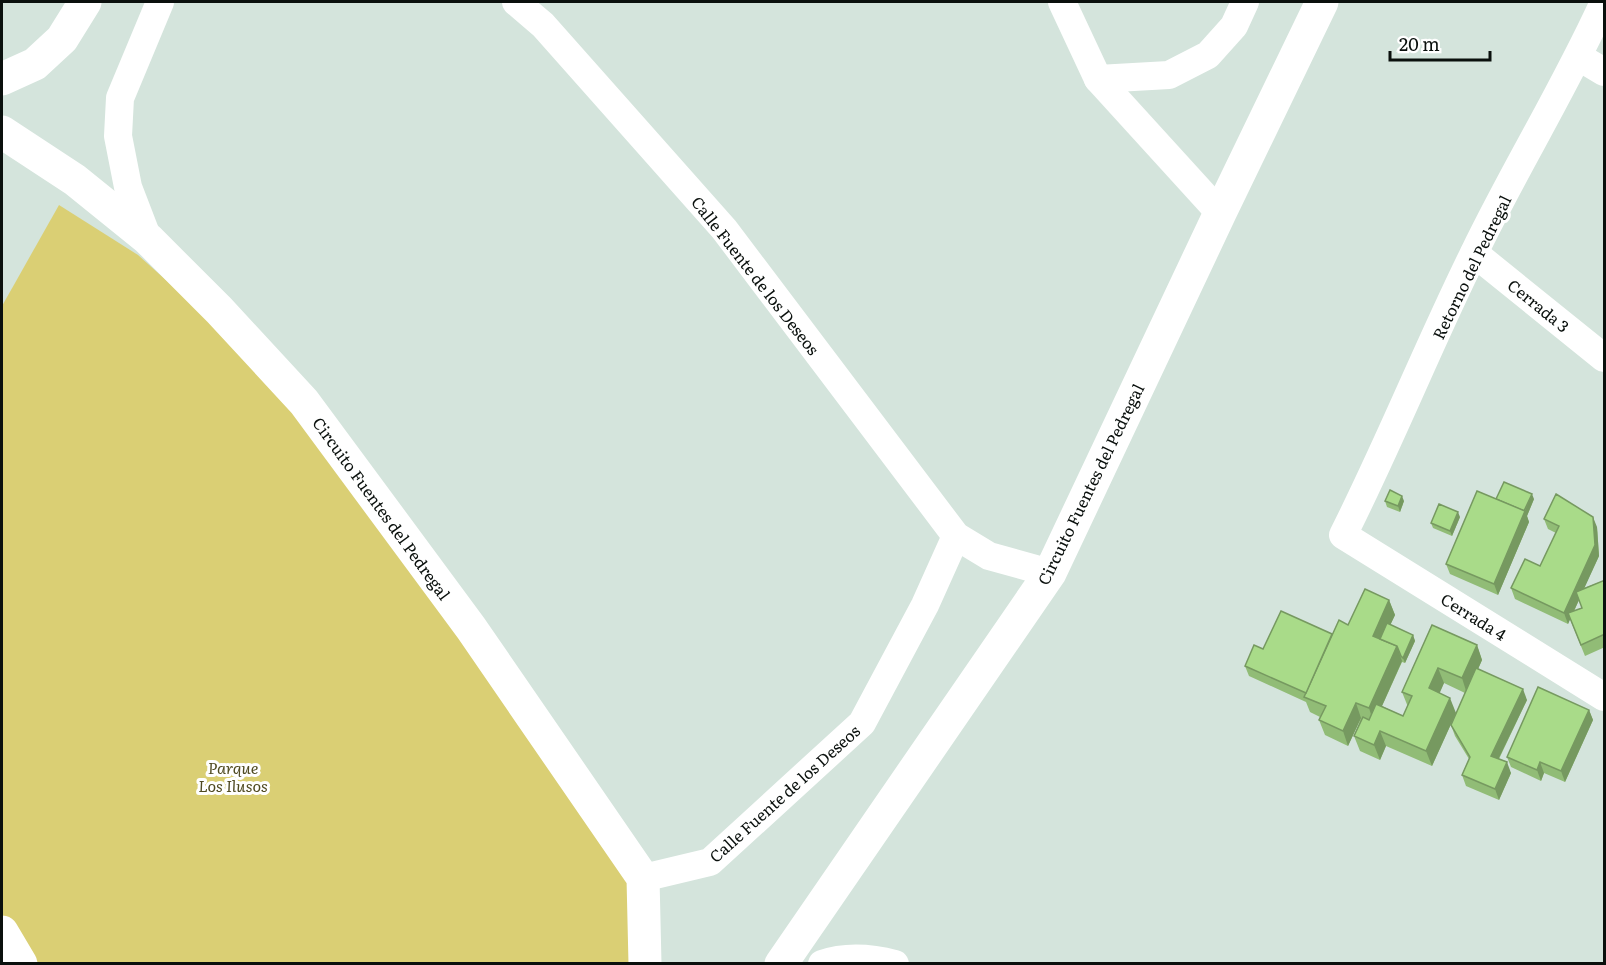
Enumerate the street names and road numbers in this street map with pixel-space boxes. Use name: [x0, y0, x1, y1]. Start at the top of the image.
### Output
street label: Calle Fuente de los Deseos: [686, 191, 826, 359]
street label: Retorno del Pedregal: [1426, 191, 1516, 343]
street label: Cerrada 3: [1503, 273, 1575, 337]
street label: Circuito Fuentes del Pedregal: [1031, 379, 1149, 589]
street label: Circuito Fuentes del Pedregal: [307, 412, 457, 604]
street label: Cerrada 4: [1437, 586, 1512, 646]
street label: Calle Fuente de los Deseos: [703, 719, 865, 867]

